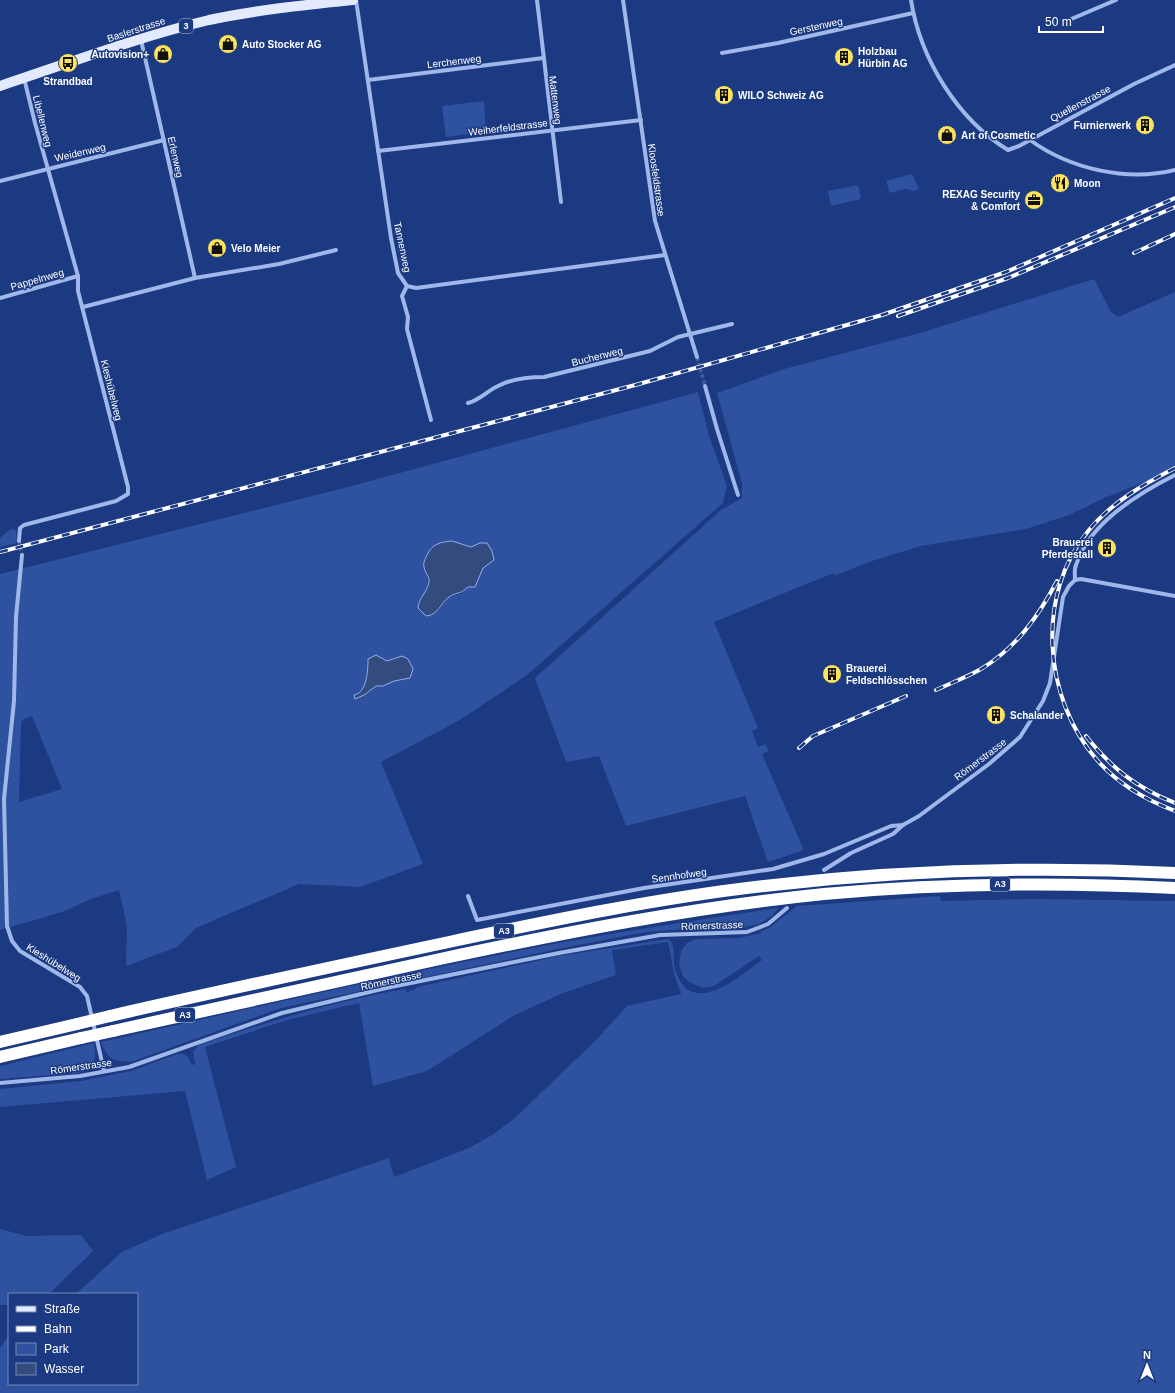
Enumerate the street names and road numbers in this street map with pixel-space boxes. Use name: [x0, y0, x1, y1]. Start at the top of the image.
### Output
street label: Baslerstrasse: [106, 15, 167, 44]
street label: Gerstenweg: [789, 16, 844, 37]
road number: 3: [179, 19, 193, 33]
street label: Lerchenweg: [426, 53, 482, 70]
street label: Mattenweg: [547, 75, 564, 125]
street label: Quellenstrasse: [1048, 83, 1113, 124]
street label: Libellenweg: [31, 94, 54, 148]
street label: Weiherfeldstrasse: [468, 117, 549, 138]
street label: Erlenweg: [165, 136, 186, 179]
street label: Weidenweg: [54, 141, 107, 164]
street label: Kloosfeldstrasse: [646, 143, 667, 218]
street label: Tannenweg: [392, 221, 413, 273]
street label: Pappelnweg: [9, 267, 65, 292]
street label: Buchenweg: [570, 345, 624, 368]
street label: Kieshübelweg: [99, 359, 124, 422]
street label: Römerstrasse: [952, 736, 1009, 783]
street label: Sennhofweg: [651, 866, 707, 885]
road number: A3: [990, 877, 1010, 891]
street label: Römerstrasse: [681, 919, 744, 932]
road number: A3: [494, 924, 514, 938]
street label: Kieshübelweg: [24, 941, 83, 984]
street label: Römerstrasse: [360, 969, 423, 992]
road number: A3: [175, 1008, 195, 1022]
street label: Römerstrasse: [49, 1057, 113, 1076]

